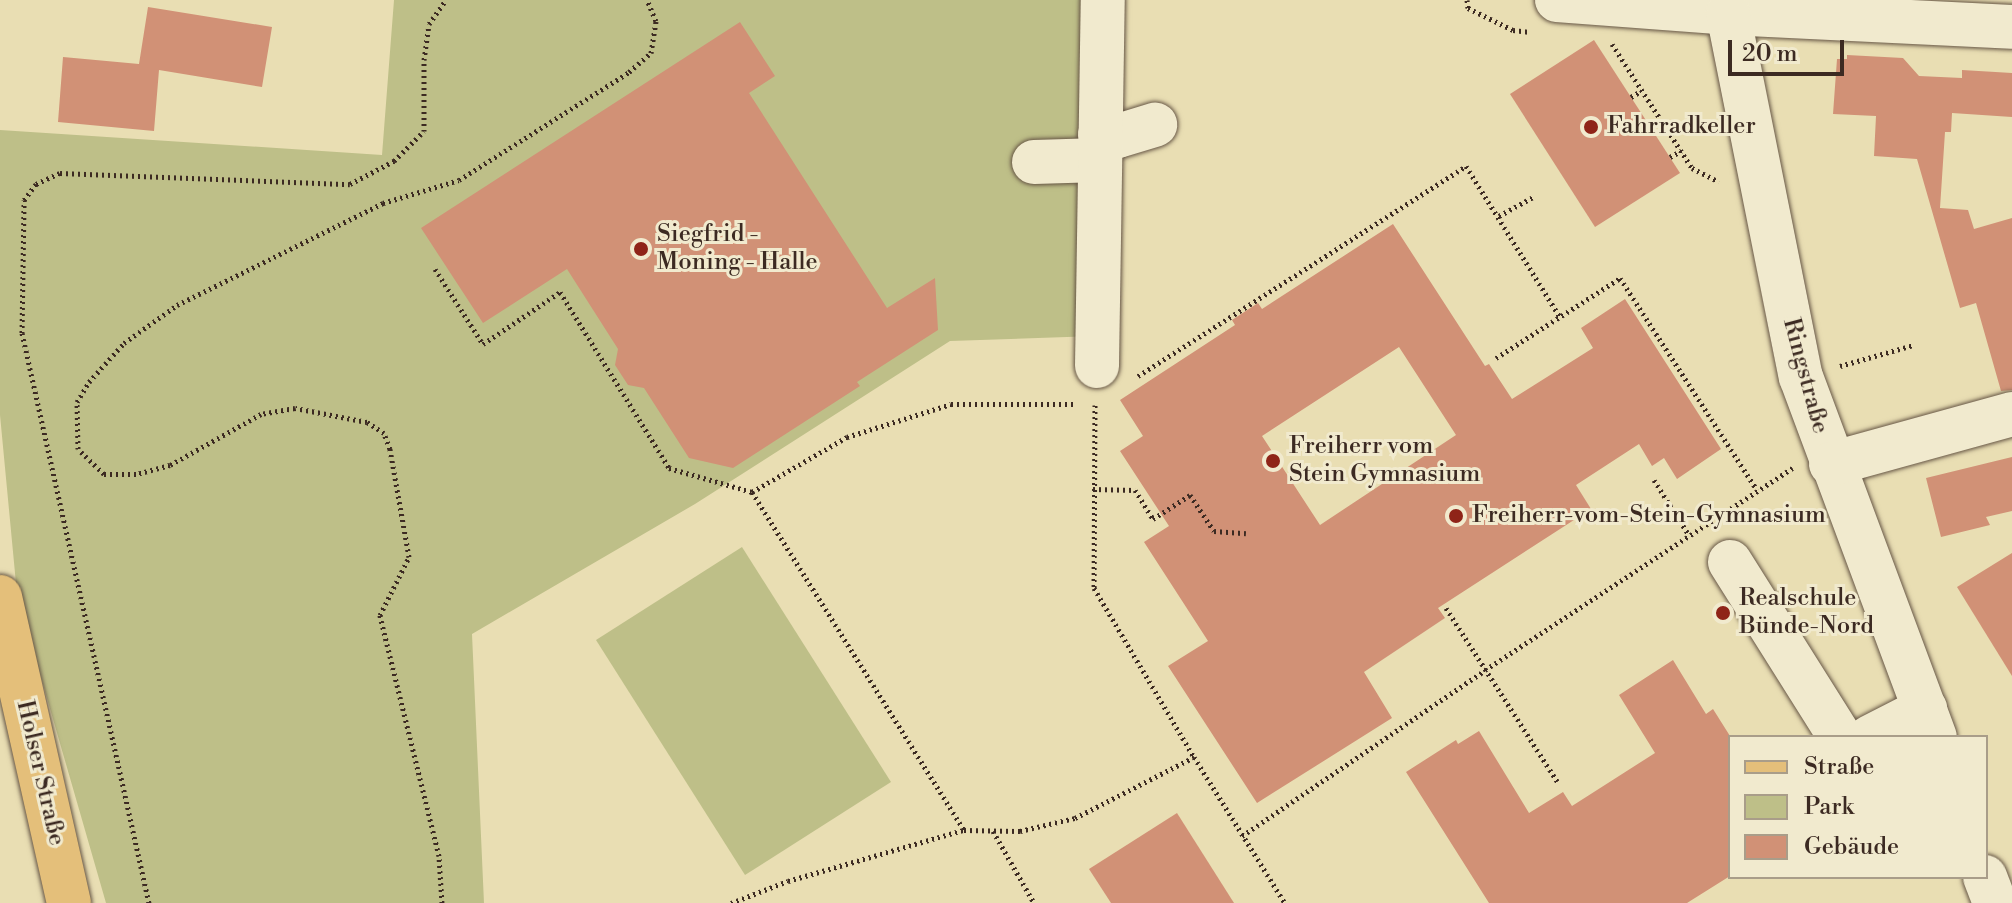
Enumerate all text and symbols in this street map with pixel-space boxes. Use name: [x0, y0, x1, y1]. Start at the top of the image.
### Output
scale bar: [1732, 24, 1848, 74]
text: 20 m: [1742, 39, 1798, 69]
place label: Fahrradkeller: [1607, 113, 1756, 141]
marker: Fahrradkeller: [1582, 118, 1600, 136]
place label: Siegfrid - Moning - Halle: [657, 221, 818, 277]
marker: Siegfrid - Moning - Halle: [632, 240, 650, 258]
street label: Ringstraße: [1776, 315, 1834, 437]
place label: Freiherr vom Stein Gymnasium: [1289, 433, 1480, 489]
marker: Freiherr vom Stein Gymnasium: [1264, 452, 1282, 470]
place label: Freiherr-vom-Stein-Gymnasium: [1472, 502, 1826, 530]
marker: Freiherr-vom-Stein-Gymnasium: [1447, 507, 1465, 525]
place label: Realschule Bünde-Nord: [1739, 585, 1874, 641]
marker: Realschule Bünde-Nord: [1714, 604, 1732, 622]
street label: Holser Straße: [9, 698, 71, 848]
legend: [1728, 735, 1988, 879]
text: Straße: [1804, 752, 1874, 782]
text: Park: [1804, 792, 1854, 822]
text: Gebäude: [1804, 832, 1899, 862]

